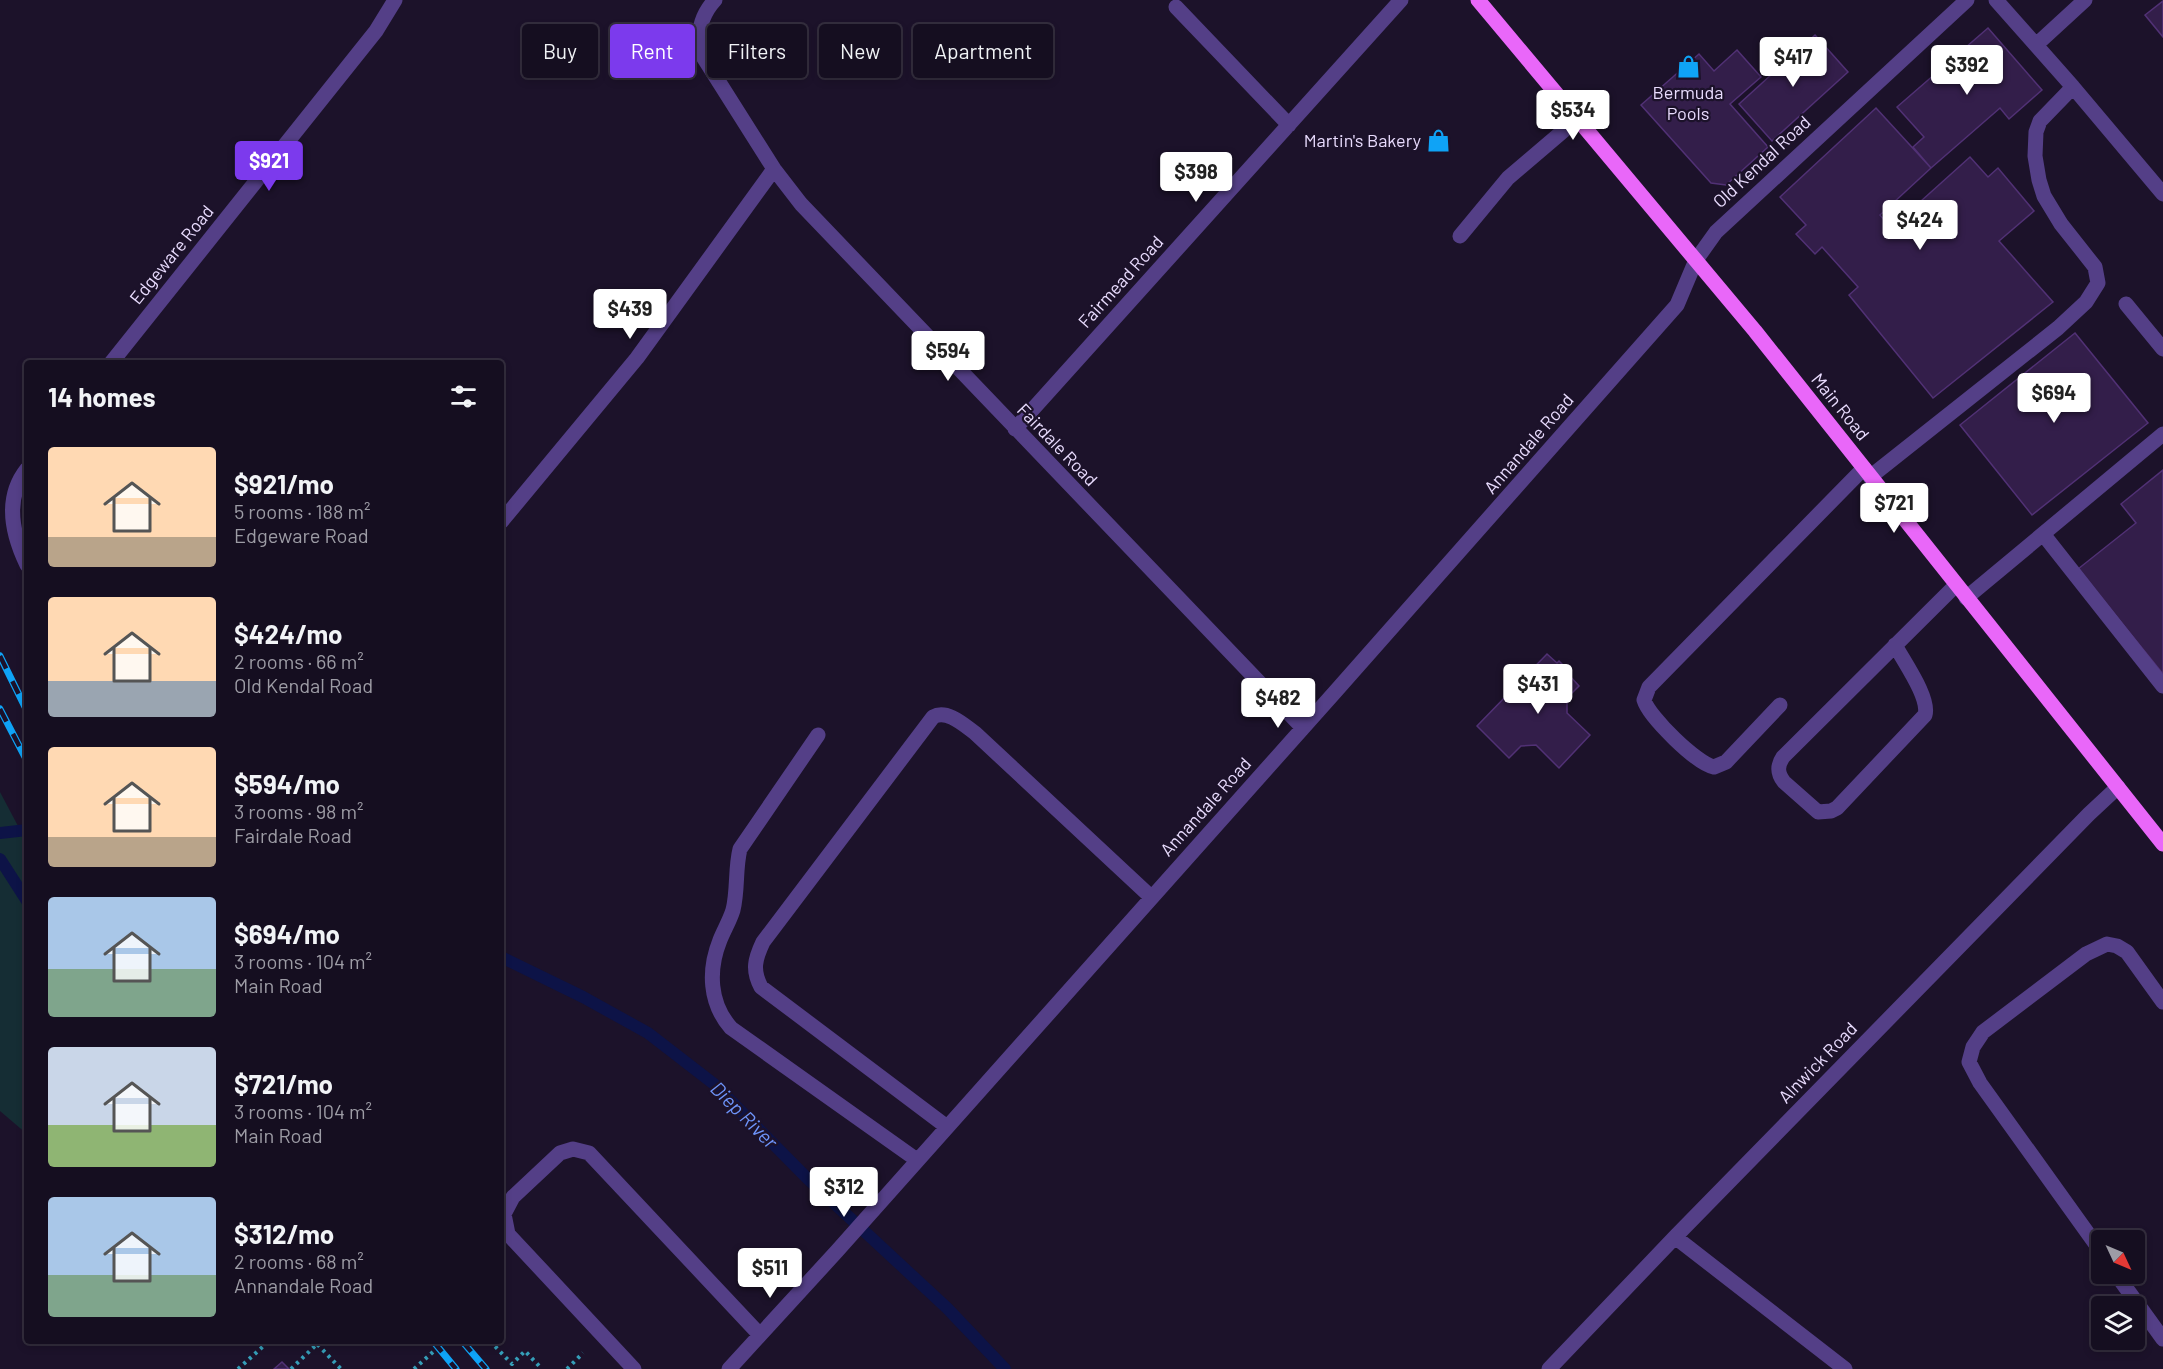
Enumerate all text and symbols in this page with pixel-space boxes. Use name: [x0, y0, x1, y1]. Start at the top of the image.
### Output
chip: Buy: [522, 24, 598, 78]
chip: Rent: [610, 24, 695, 78]
chip: Filters: [707, 24, 807, 78]
chip: New: [819, 24, 901, 78]
chip: Apartment: [913, 24, 1053, 78]
pin: $417: [1757, 37, 1829, 88]
text: $417: [1774, 44, 1812, 68]
pin: $392: [1931, 45, 2003, 96]
text: $392: [1945, 52, 1989, 76]
shop icon: Bermuda Pools: [1675, 54, 1701, 80]
place label: Bermuda Pools: [1653, 81, 1724, 124]
pin: $534: [1537, 90, 1609, 141]
text: $534: [1550, 97, 1596, 121]
street label: Old Kendal Road: [1708, 111, 1815, 212]
shop icon: Martin's Bakery: [1426, 128, 1452, 154]
place label: Martin's Bakery: [1304, 129, 1421, 151]
pin: $921: [233, 141, 305, 192]
text: $921: [249, 148, 289, 172]
pin: $398: [1160, 152, 1232, 203]
text: $398: [1174, 159, 1218, 183]
street label: Edgeware Road: [125, 200, 218, 308]
pin: $424: [1884, 200, 1956, 251]
text: $424: [1897, 207, 1943, 231]
street label: Fairmead Road: [1073, 231, 1167, 332]
pin: $439: [594, 289, 666, 340]
text: $439: [608, 296, 652, 320]
pin: $594: [912, 331, 984, 382]
text: $594: [926, 338, 970, 362]
street label: Main Road: [1807, 368, 1874, 444]
pin: $694: [2018, 373, 2090, 424]
icon: filters: [447, 380, 480, 413]
text: $694: [2032, 380, 2076, 404]
text: 14 homes: [48, 381, 155, 412]
street label: Annandale Road: [1479, 389, 1578, 498]
street label: Fairdale Road: [1013, 399, 1102, 490]
text: $921/mo: [234, 468, 334, 499]
icon: home: [96, 471, 168, 543]
pin: $721: [1858, 483, 1930, 534]
text: $721: [1874, 490, 1914, 514]
text: 5 rooms · 188 m²: [234, 499, 371, 523]
text: Edgeware Road: [234, 523, 369, 547]
text: $424/mo: [234, 618, 343, 649]
icon: home: [96, 621, 168, 693]
text: 2 rooms · 66 m²: [234, 649, 364, 673]
pin: $431: [1502, 664, 1574, 715]
text: $431: [1517, 671, 1559, 695]
text: Old Kendal Road: [234, 673, 373, 697]
pin: $482: [1242, 678, 1314, 729]
text: $482: [1255, 685, 1301, 709]
street label: Annandale Road: [1155, 752, 1255, 860]
text: $594/mo: [234, 768, 340, 799]
icon: home: [96, 771, 168, 843]
text: 3 rooms · 98 m²: [234, 799, 364, 823]
text: Fairdale Road: [234, 823, 352, 847]
text: $694/mo: [234, 918, 340, 949]
icon: home: [96, 921, 168, 993]
text: 3 rooms · 104 m²: [234, 949, 372, 973]
text: Main Road: [234, 973, 323, 997]
street label: Alnwick Road: [1773, 1017, 1861, 1107]
text: $721/mo: [234, 1068, 333, 1099]
icon: home: [96, 1071, 168, 1143]
water label: Diep River: [706, 1076, 784, 1153]
text: 3 rooms · 104 m²: [234, 1099, 372, 1123]
text: Main Road: [234, 1123, 323, 1147]
pin: $312: [808, 1167, 880, 1218]
text: $312: [824, 1174, 864, 1198]
text: $312/mo: [234, 1218, 334, 1249]
icon: home: [96, 1221, 168, 1293]
north arrow: [2091, 1230, 2145, 1284]
map controls: [2091, 1230, 2145, 1350]
pin: $511: [734, 1248, 806, 1299]
text: 2 rooms · 68 m²: [234, 1249, 364, 1273]
text: $511: [752, 1255, 788, 1279]
text: Annandale Road: [234, 1273, 373, 1297]
button: layers: [2091, 1296, 2145, 1350]

